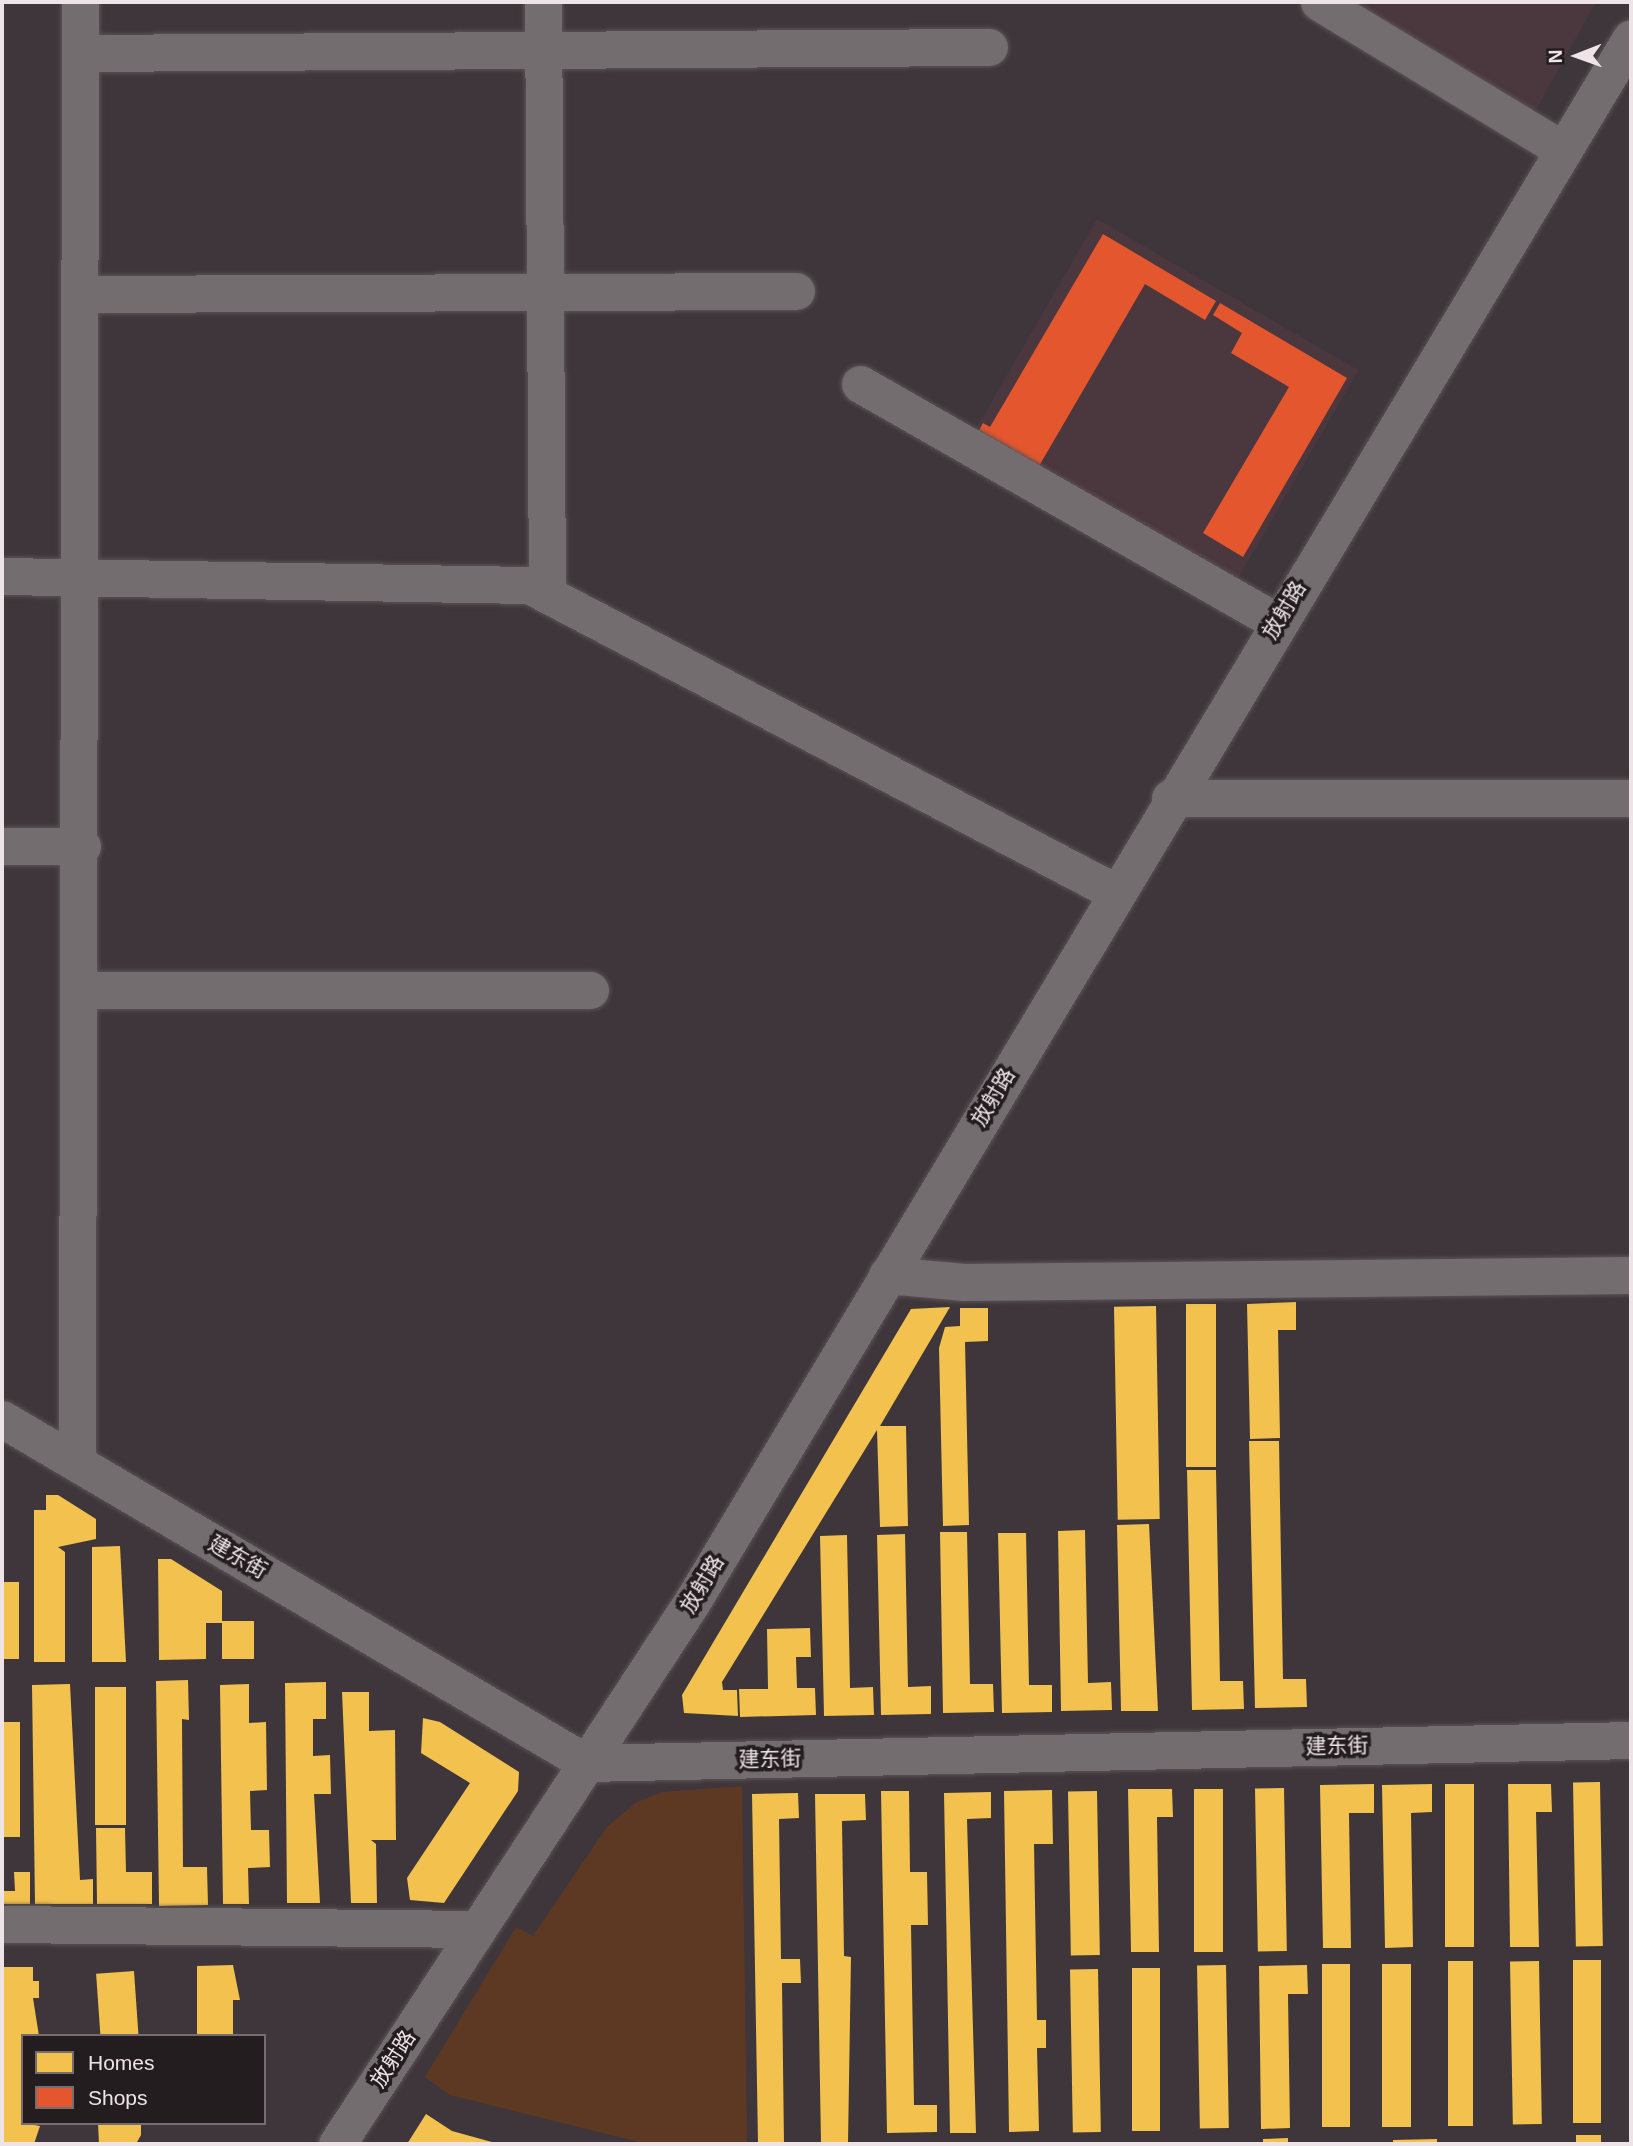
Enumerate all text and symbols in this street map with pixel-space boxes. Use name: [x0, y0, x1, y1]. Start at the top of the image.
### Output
north arrow: [1542, 21, 1612, 91]
text: N: [1545, 49, 1566, 63]
street label: 放射路: [1257, 577, 1311, 643]
street label: 放射路: [966, 1064, 1020, 1130]
street label: 建东街: [204, 1530, 272, 1584]
street label: 放射路: [675, 1551, 729, 1617]
street label: 建东街: [1305, 1733, 1369, 1759]
street label: 建东街: [738, 1746, 802, 1772]
street label: 放射路: [365, 2026, 421, 2092]
legend: [21, 2034, 266, 2125]
text: Homes: [88, 2051, 155, 2074]
text: Shops: [88, 2086, 148, 2109]

